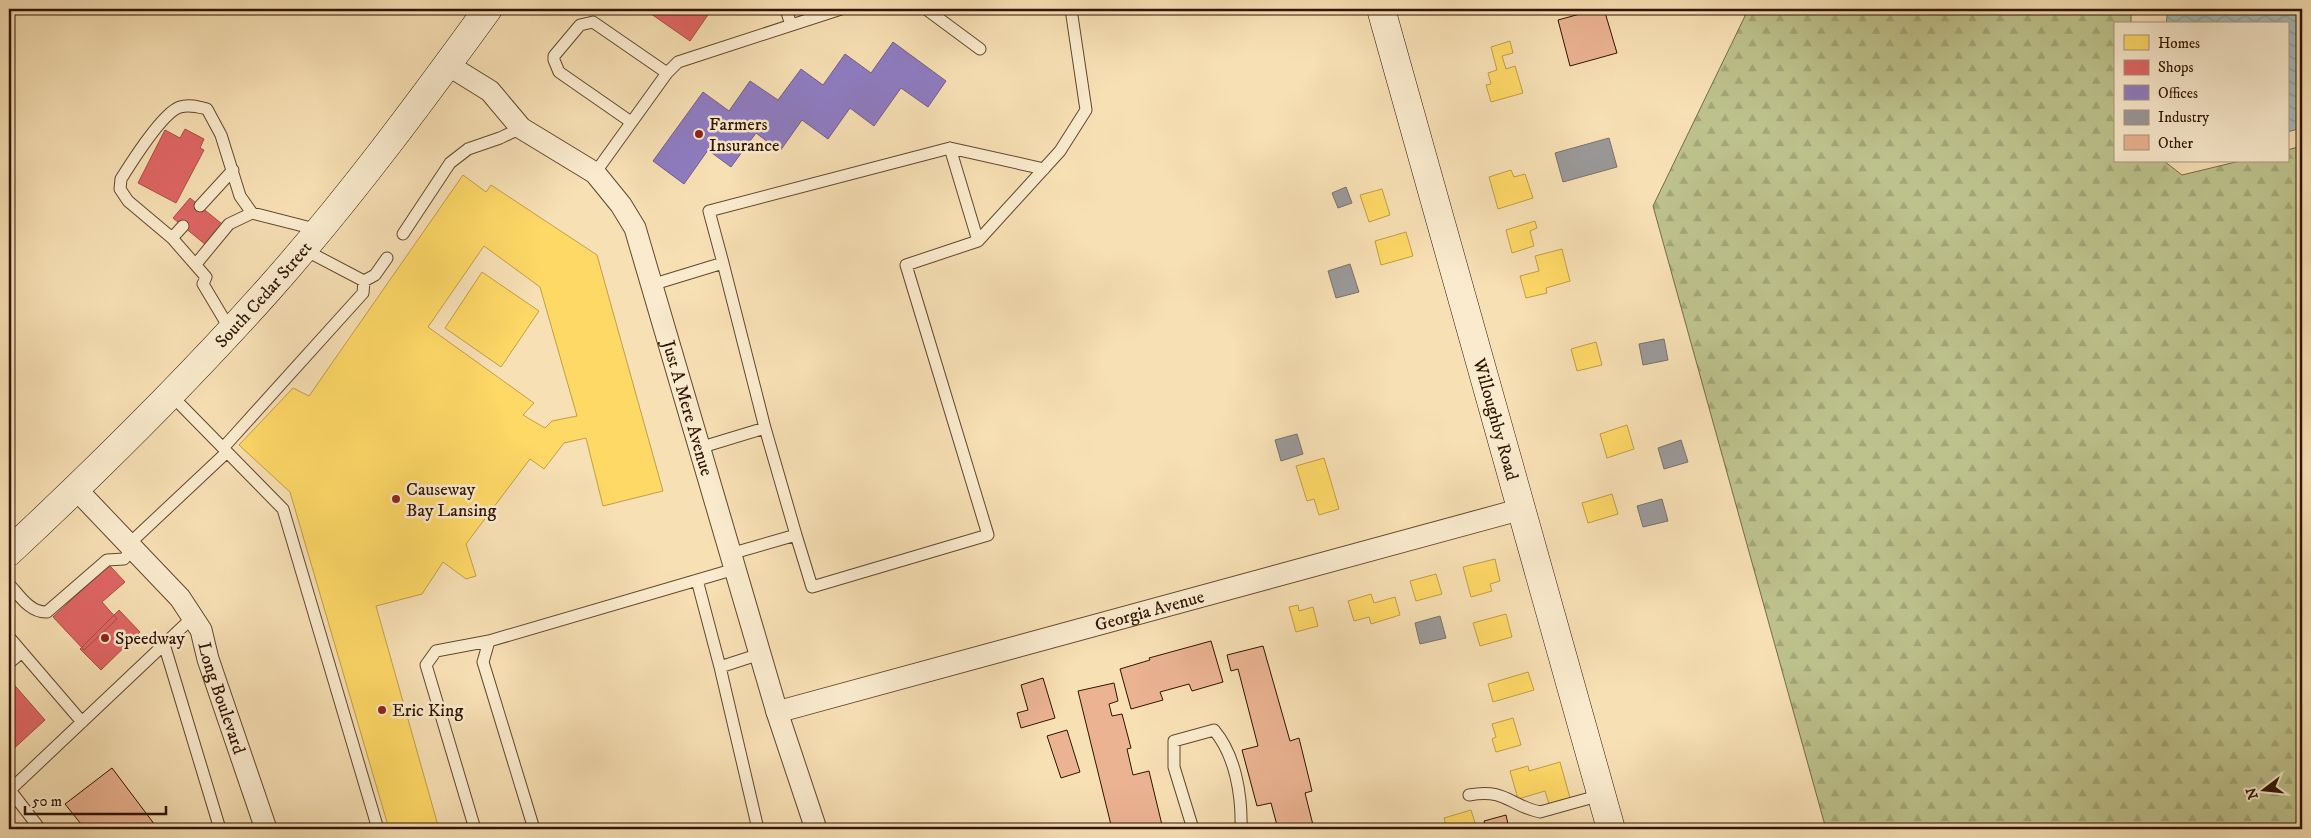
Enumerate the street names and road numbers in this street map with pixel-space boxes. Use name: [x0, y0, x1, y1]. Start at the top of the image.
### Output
street label: South Cedar Street: [211, 237, 317, 353]
street label: Just A Mere Avenue: [656, 336, 717, 479]
street label: Willoughby Road: [1467, 355, 1523, 483]
street label: Georgia Avenue: [1093, 586, 1207, 637]
street label: Long Boulevard: [192, 640, 250, 757]

